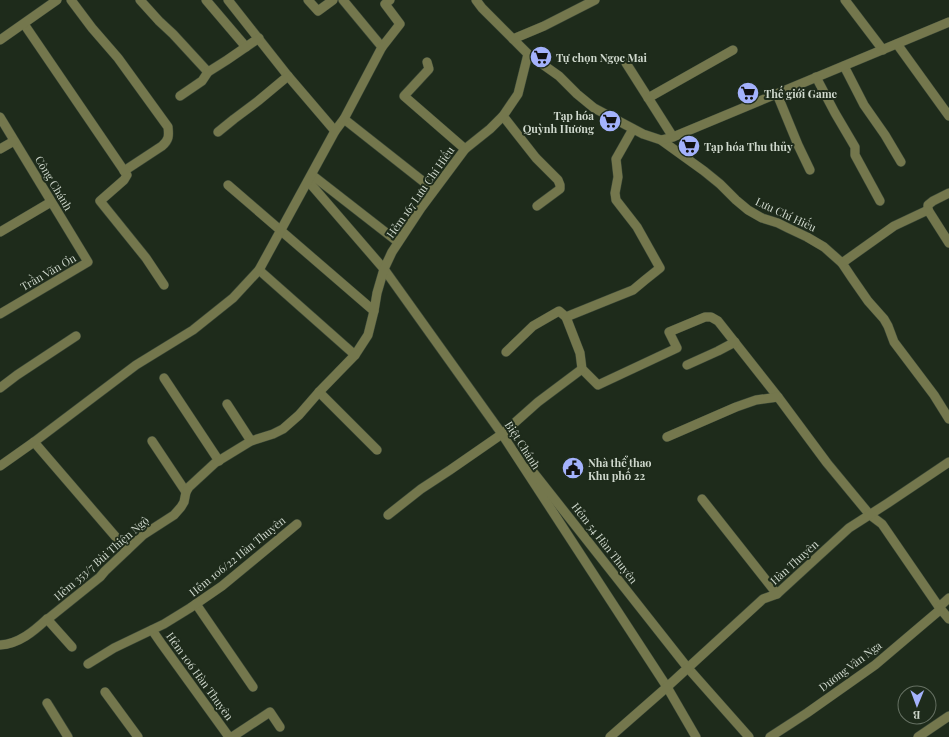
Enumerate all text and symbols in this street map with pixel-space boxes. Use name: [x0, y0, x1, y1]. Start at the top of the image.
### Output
supermarket icon: Tự chọn Ngọc Mai: [528, 44, 554, 70]
place label: Tự chọn Ngọc Mai: [556, 50, 647, 65]
supermarket icon: Thế giới Game: [735, 80, 761, 106]
place label: Thế giới Game: [764, 85, 838, 101]
place label: Tạp hóa Quỳnh Hương: [523, 108, 595, 136]
supermarket icon: Tạp hóa Quỳnh Hương: [597, 108, 623, 134]
supermarket icon: Tạp hóa Thu thủy: [676, 133, 702, 159]
place label: Tạp hóa Thu thủy: [704, 139, 793, 154]
street label: Hẻm 167 Lưu Chí Hiếu: [382, 142, 458, 241]
street label: Công Chánh: [32, 153, 76, 214]
street label: Lưu Chí Hiếu: [753, 192, 820, 235]
street label: Trần Văn Ơn: [17, 250, 79, 294]
street label: Biệt Chánh: [502, 418, 544, 472]
public building icon: Nhà thể thao Khu phố 22: [560, 455, 586, 481]
place label: Nhà thể thao Khu phố 22: [588, 455, 652, 483]
street label: Hẻm 54 Hàn Thuyên: [569, 499, 642, 587]
street label: Hẻm 106/22 Hàn Thuyên: [186, 512, 289, 600]
street label: Hẻm 353/7 Bùi Thiện Ngộ: [50, 513, 152, 603]
street label: Hàn Thuyên: [767, 536, 822, 588]
street label: Hẻm 106 Hàn Thuyên: [163, 629, 237, 723]
street label: Dương Vân Nga: [816, 637, 885, 694]
north arrow: [897, 685, 937, 725]
text: B: [912, 708, 921, 723]

